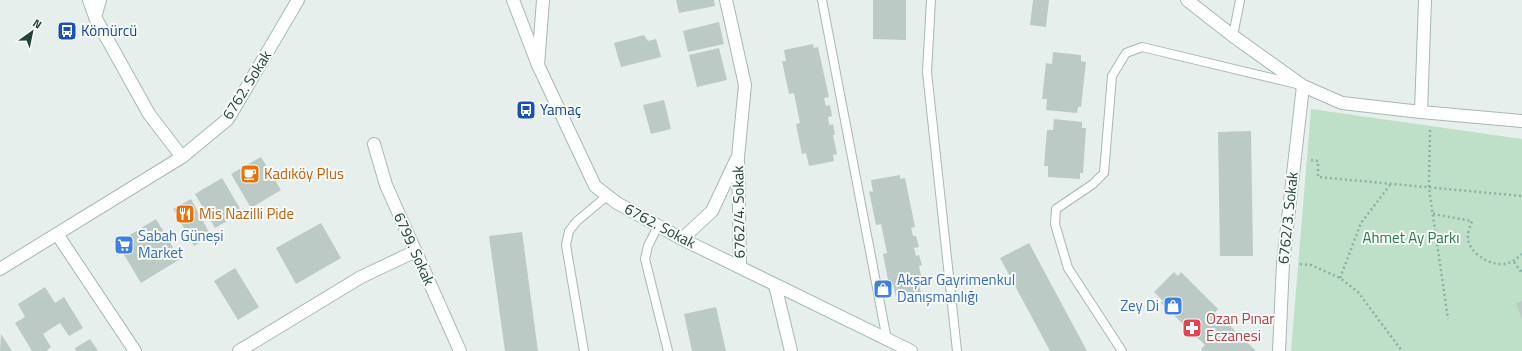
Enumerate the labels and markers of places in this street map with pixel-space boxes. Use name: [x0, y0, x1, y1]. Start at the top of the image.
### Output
place label: Kömürcü: [81, 19, 137, 42]
bus stop icon: Kömürcü: [56, 20, 78, 42]
place label: Yamaç: [540, 98, 581, 121]
bus stop icon: Yamaç: [515, 99, 537, 121]
place label: Kadıköy Plus: [264, 162, 344, 185]
cafe icon: Kadıköy Plus: [239, 163, 261, 185]
place label: Mis Nazilli Pide: [199, 202, 294, 225]
restaurant icon: Mis Nazilli Pide: [174, 203, 196, 225]
place label: Sabah Güneşi Market: [138, 224, 224, 264]
supermarket icon: Sabah Güneşi Market: [113, 234, 135, 256]
place label: Akşar Gayrimenkul Danışmanlığı: [897, 268, 1015, 308]
shop icon: Akşar Gayrimenkul Danışmanlığı: [872, 278, 894, 300]
place label: Zey Di: [1120, 294, 1159, 317]
shop icon: Zey Di: [1162, 295, 1184, 317]
place label: Ozan Pınar Eczanesi: [1206, 307, 1275, 347]
pharmacy icon: Ozan Pınar Eczanesi: [1181, 317, 1203, 339]

